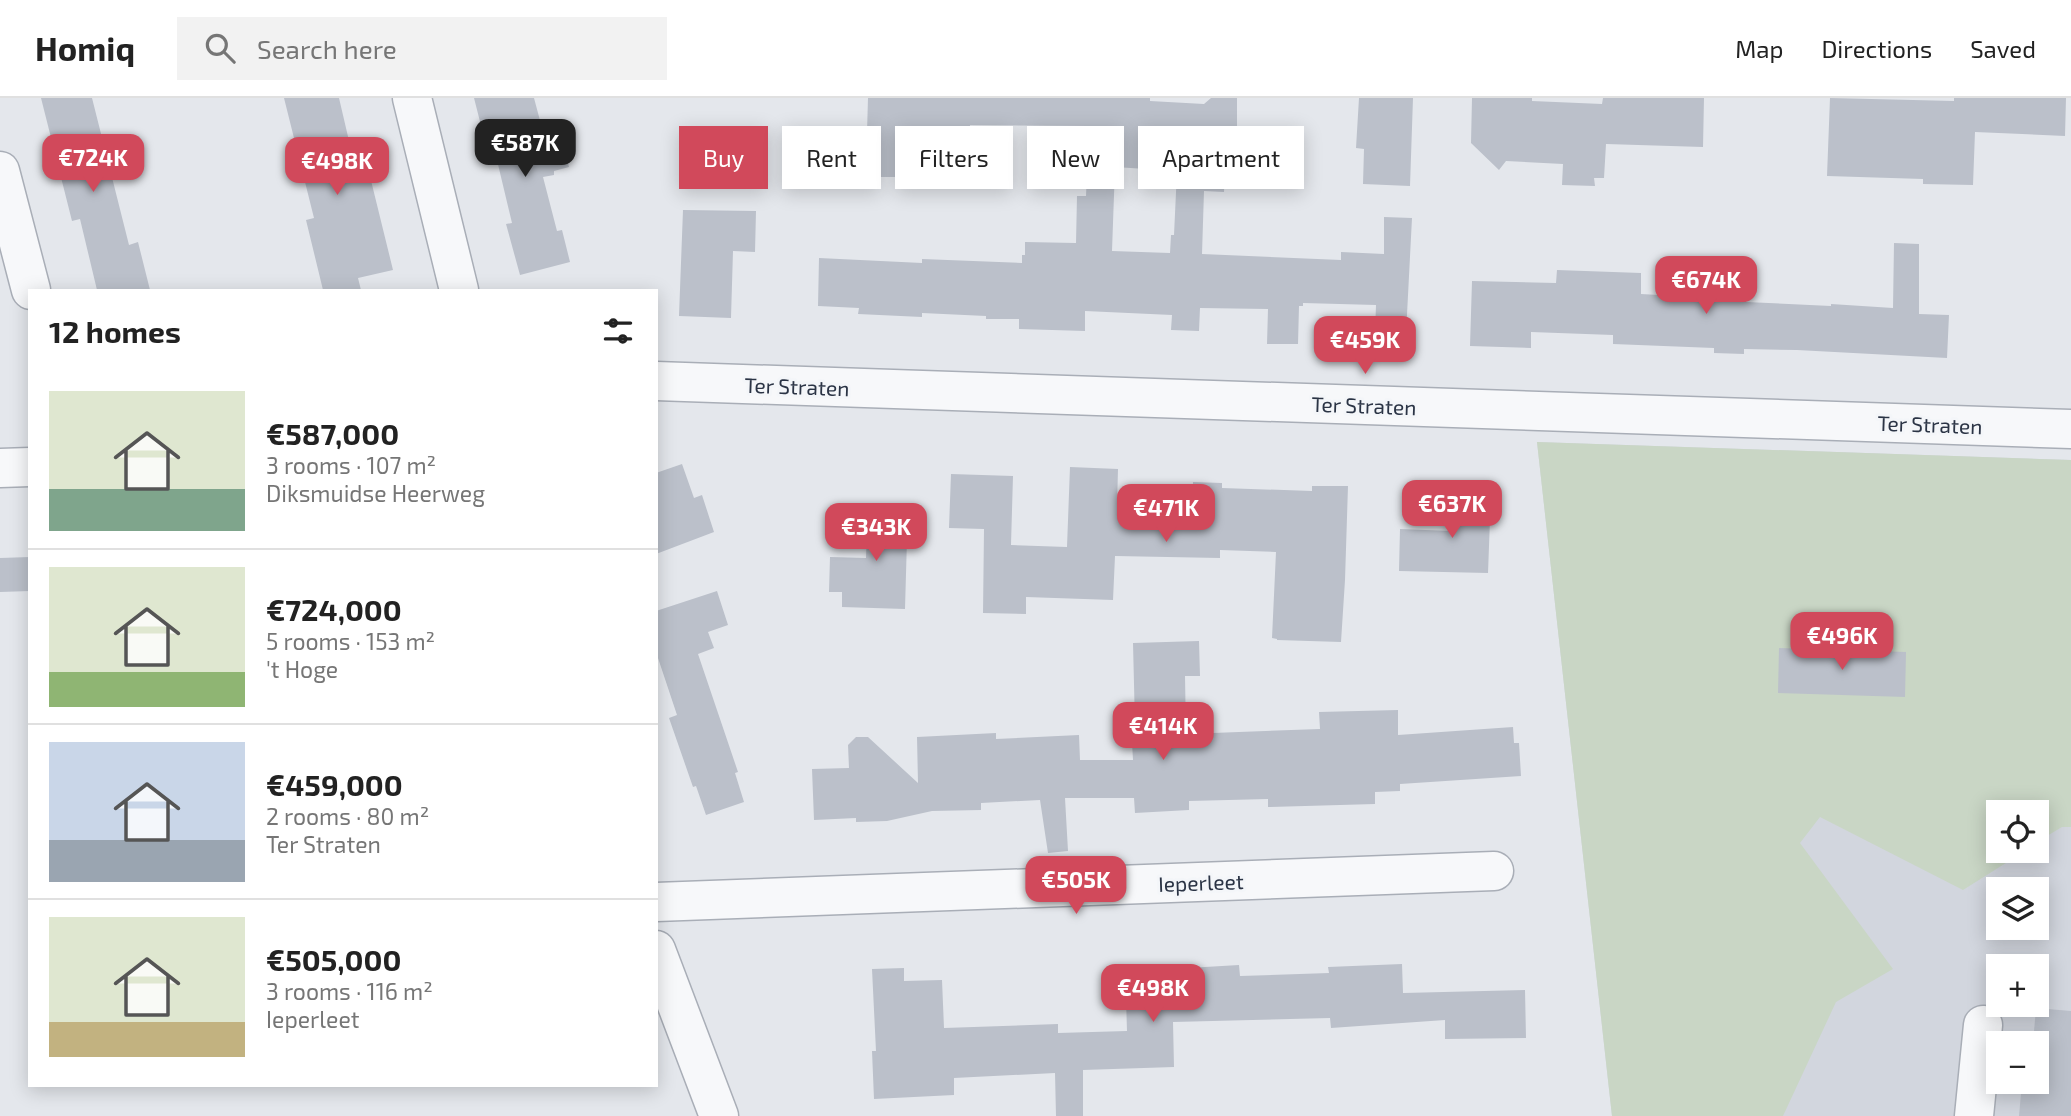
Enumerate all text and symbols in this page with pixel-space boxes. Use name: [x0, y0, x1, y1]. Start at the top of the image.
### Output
search box: [177, 17, 667, 80]
text: Homiq: [35, 28, 135, 68]
icon: search: [201, 29, 239, 67]
text: Search here: [257, 33, 397, 64]
text: Map: [1735, 34, 1783, 63]
text: Directions: [1821, 34, 1932, 63]
text: Saved: [1970, 34, 2036, 63]
pin: €587K: [476, 120, 574, 179]
chip: Buy: [679, 126, 768, 189]
chip: Rent: [782, 126, 881, 189]
chip: Filters: [895, 126, 1013, 189]
chip: New: [1027, 126, 1124, 189]
chip: Apartment: [1138, 126, 1304, 189]
text: €587K: [491, 128, 559, 156]
pin: €724K: [44, 134, 142, 194]
pin: €498K: [288, 138, 386, 197]
text: €724K: [58, 143, 128, 171]
text: €498K: [301, 146, 373, 174]
pin: €674K: [1657, 256, 1755, 316]
text: €674K: [1671, 265, 1741, 293]
icon: filters: [599, 312, 637, 350]
text: 12 homes: [49, 313, 181, 349]
pin: €459K: [1316, 316, 1414, 376]
text: €459K: [1330, 325, 1400, 353]
street label: Ter Straten: [744, 372, 850, 400]
street label: Ter Straten: [1311, 391, 1417, 419]
street label: Ter Straten: [1877, 410, 1983, 438]
text: €587,000: [266, 415, 399, 451]
icon: home: [105, 419, 189, 503]
text: 3 rooms · 107 m²: [266, 451, 436, 479]
text: Diksmuidse Heerweg: [266, 479, 485, 507]
pin: €637K: [1403, 480, 1501, 540]
pin: €471K: [1117, 484, 1215, 544]
text: €637K: [1418, 489, 1486, 517]
text: €471K: [1133, 493, 1199, 521]
pin: €343K: [827, 504, 925, 563]
text: €343K: [841, 512, 911, 540]
text: €724,000: [266, 591, 402, 627]
icon: home: [105, 595, 189, 679]
pin: €496K: [1793, 612, 1891, 672]
text: €496K: [1806, 621, 1878, 649]
text: 5 rooms · 153 m²: [266, 627, 435, 655]
text: 't Hoge: [266, 655, 338, 683]
pin: €414K: [1114, 702, 1212, 762]
text: €414K: [1129, 711, 1197, 739]
text: €459,000: [266, 766, 403, 802]
icon: home: [105, 770, 189, 854]
map controls: [1986, 800, 2049, 1094]
button: locate: [1986, 800, 2049, 863]
text: 2 rooms · 80 m²: [266, 802, 429, 830]
text: Ter Straten: [266, 830, 381, 858]
pin: €505K: [1027, 856, 1125, 916]
text: €505K: [1041, 865, 1111, 893]
street label: Ieperleet: [1158, 868, 1244, 896]
button: layers: [1986, 877, 2049, 940]
text: €505,000: [266, 941, 401, 977]
icon: home: [105, 945, 189, 1029]
button: +: [1986, 954, 2049, 1017]
pin: €498K: [1104, 964, 1202, 1024]
text: €498K: [1117, 973, 1189, 1001]
text: 3 rooms · 116 m²: [266, 977, 433, 1005]
text: Ieperleet: [266, 1005, 360, 1033]
button: −: [1986, 1031, 2049, 1094]

